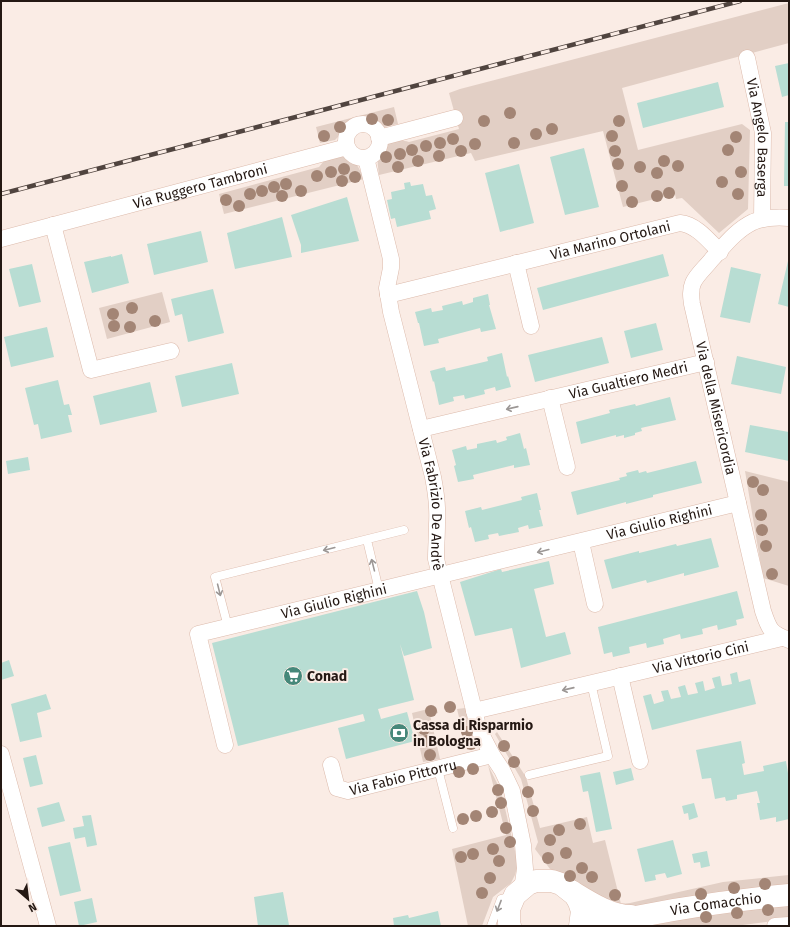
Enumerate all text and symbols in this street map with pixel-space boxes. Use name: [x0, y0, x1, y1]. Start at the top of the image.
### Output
street label: Via Angelo Baserga: [743, 77, 771, 197]
street label: Via Ruggero Tambroni: [131, 161, 269, 213]
street label: Via Marino Ortolani: [549, 218, 672, 264]
street label: Via della Misericordia: [692, 340, 739, 477]
street label: Via Gualtiero Medri: [567, 359, 690, 403]
one-way arrow: [506, 404, 519, 412]
street label: Via Fabrizio De Andrè: [414, 436, 447, 573]
street label: Via Giulio Righini: [605, 502, 714, 544]
one-way arrow: [323, 546, 336, 554]
one-way arrow: [536, 547, 549, 555]
one-way arrow: [369, 559, 376, 572]
street label: Via Giulio Righini: [279, 581, 388, 623]
one-way arrow: [215, 583, 223, 596]
street label: Via Vittorio Cini: [651, 638, 751, 677]
supermarket icon: Conad: [282, 665, 304, 687]
place label: Conad: [307, 668, 347, 685]
one-way arrow: [562, 685, 575, 693]
place label: Cassa di Risparmio in Bologna: [413, 717, 533, 750]
bank icon: Cassa di Risparmio in Bologna: [388, 722, 410, 744]
street label: Via Fabio Pittorru: [348, 756, 459, 799]
north arrow: [8, 879, 48, 919]
street label: Via Comacchio: [669, 890, 762, 919]
one-way arrow: [494, 899, 502, 911]
text: N: [26, 900, 39, 915]

